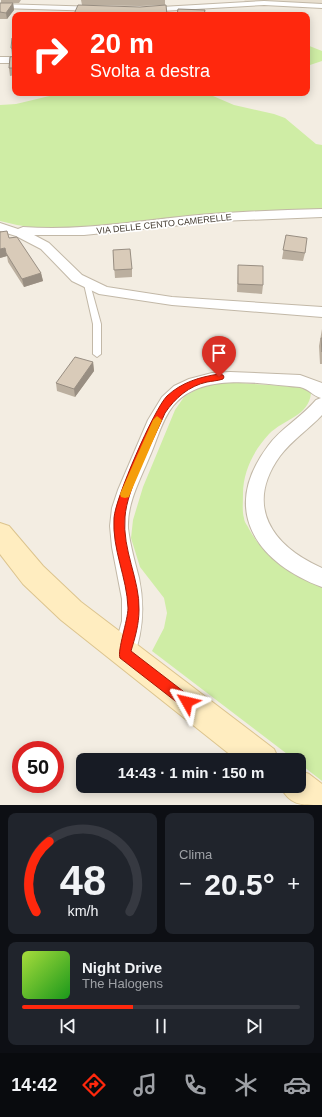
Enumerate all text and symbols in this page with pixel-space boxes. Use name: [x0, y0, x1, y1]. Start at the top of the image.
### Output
icon: right: [24, 28, 76, 80]
text: 20 m: [90, 28, 154, 59]
text: Svolta a destra: [90, 61, 210, 81]
street label: VIA DELLE CENTO CAMERELLE: [96, 212, 232, 236]
pin: [202, 336, 236, 377]
icon: arrive: [208, 342, 230, 364]
position arrow: [166, 681, 208, 723]
speed limit sign: 50: [12, 741, 64, 793]
text: 14:43 · 1 min · 150 m: [118, 764, 264, 781]
text: Clima: [179, 847, 212, 862]
text: 48: [59, 856, 106, 903]
text: 20.5°: [204, 868, 275, 901]
text: −: [179, 871, 192, 896]
text: +: [287, 871, 300, 896]
text: km/h: [67, 902, 98, 918]
text: Night Drive: [82, 959, 162, 976]
text: The Halogens: [82, 976, 163, 991]
icon: previous: [57, 1015, 79, 1037]
icon: pause: [150, 1015, 172, 1037]
icon: next: [243, 1015, 265, 1037]
icon: directions: [80, 1071, 108, 1099]
icon: music: [131, 1071, 159, 1099]
icon: phone: [181, 1071, 209, 1099]
icon: climate: [232, 1071, 260, 1099]
icon: car: [283, 1071, 311, 1099]
text: 14:42: [11, 1075, 57, 1095]

